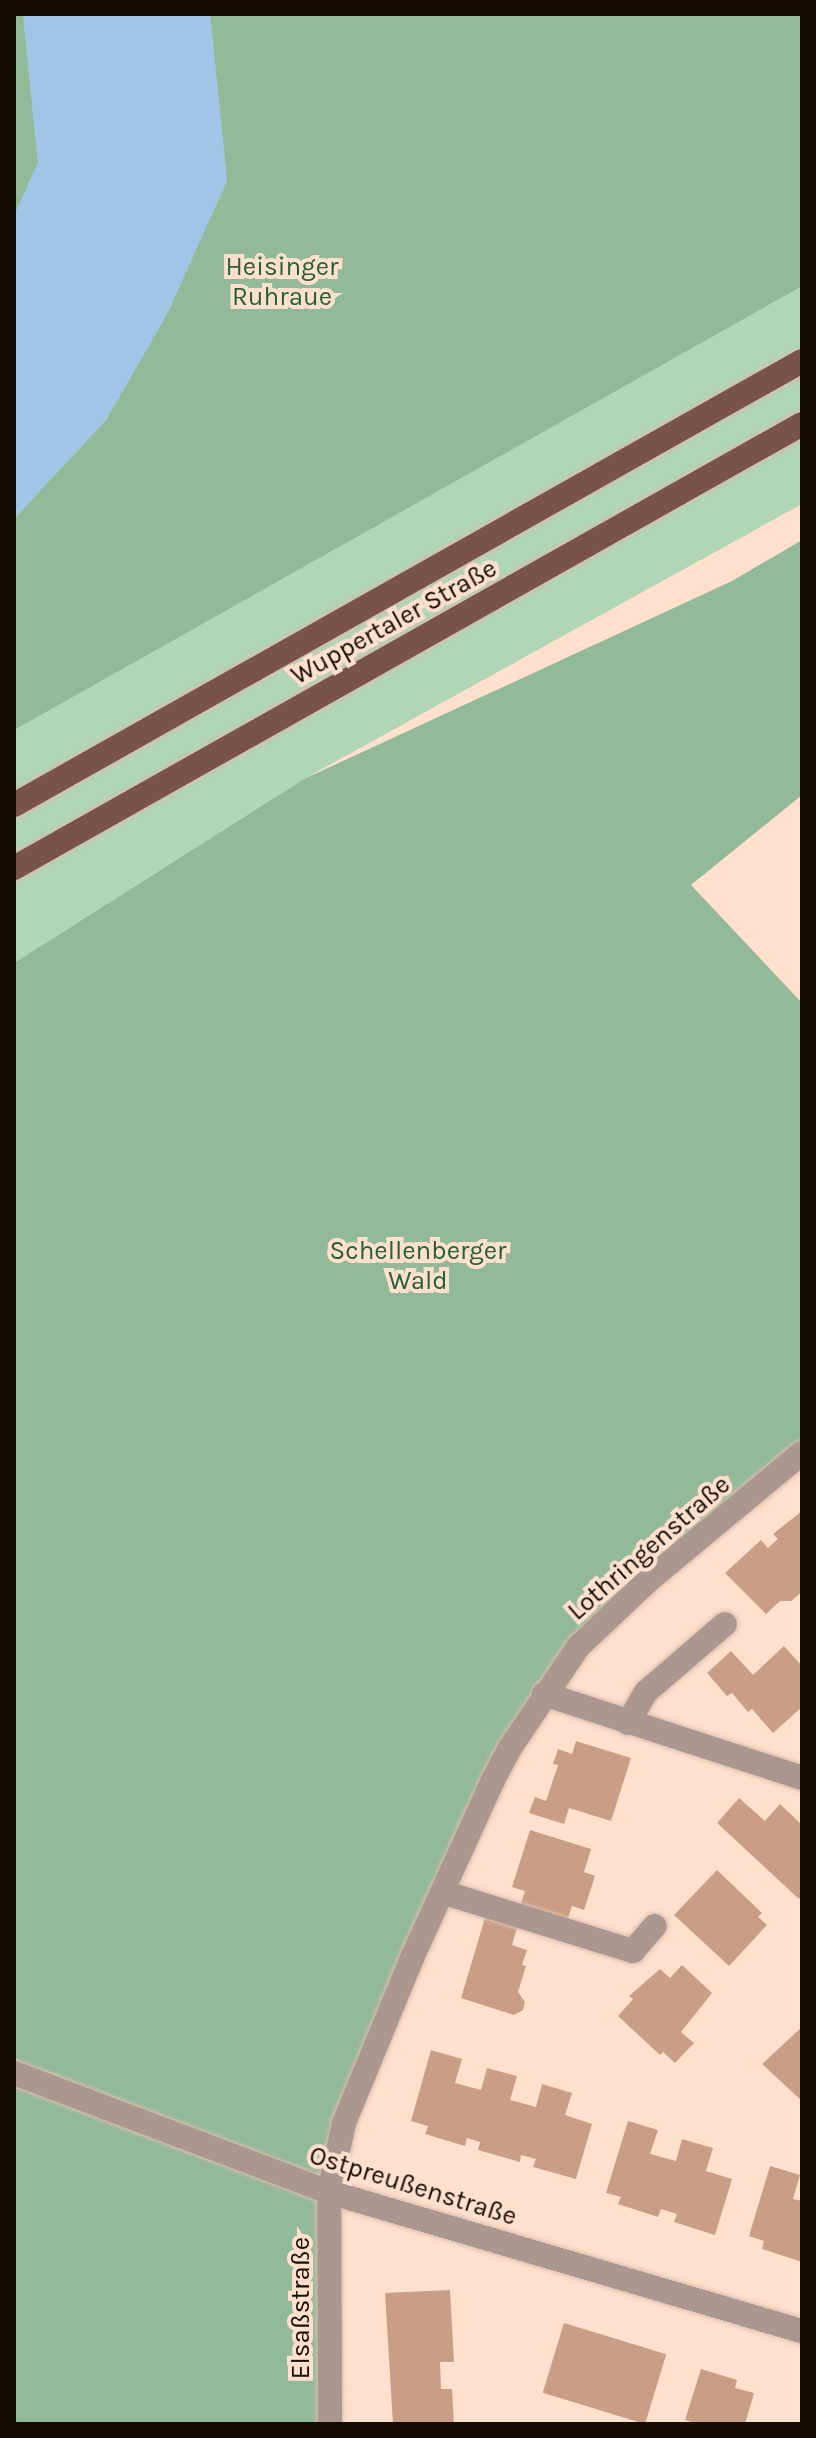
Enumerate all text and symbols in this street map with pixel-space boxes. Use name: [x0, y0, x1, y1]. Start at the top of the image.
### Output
park label: Heisinger Ruhraue: [225, 251, 339, 312]
street label: Wuppertaler Straße: [286, 553, 502, 691]
park label: Schellenberger Wald: [330, 1235, 506, 1296]
street label: Lothringenstraße: [561, 1469, 737, 1627]
street label: Ostpreußenstraße: [305, 2140, 521, 2232]
street label: Elsaßstraße: [285, 2237, 317, 2379]

